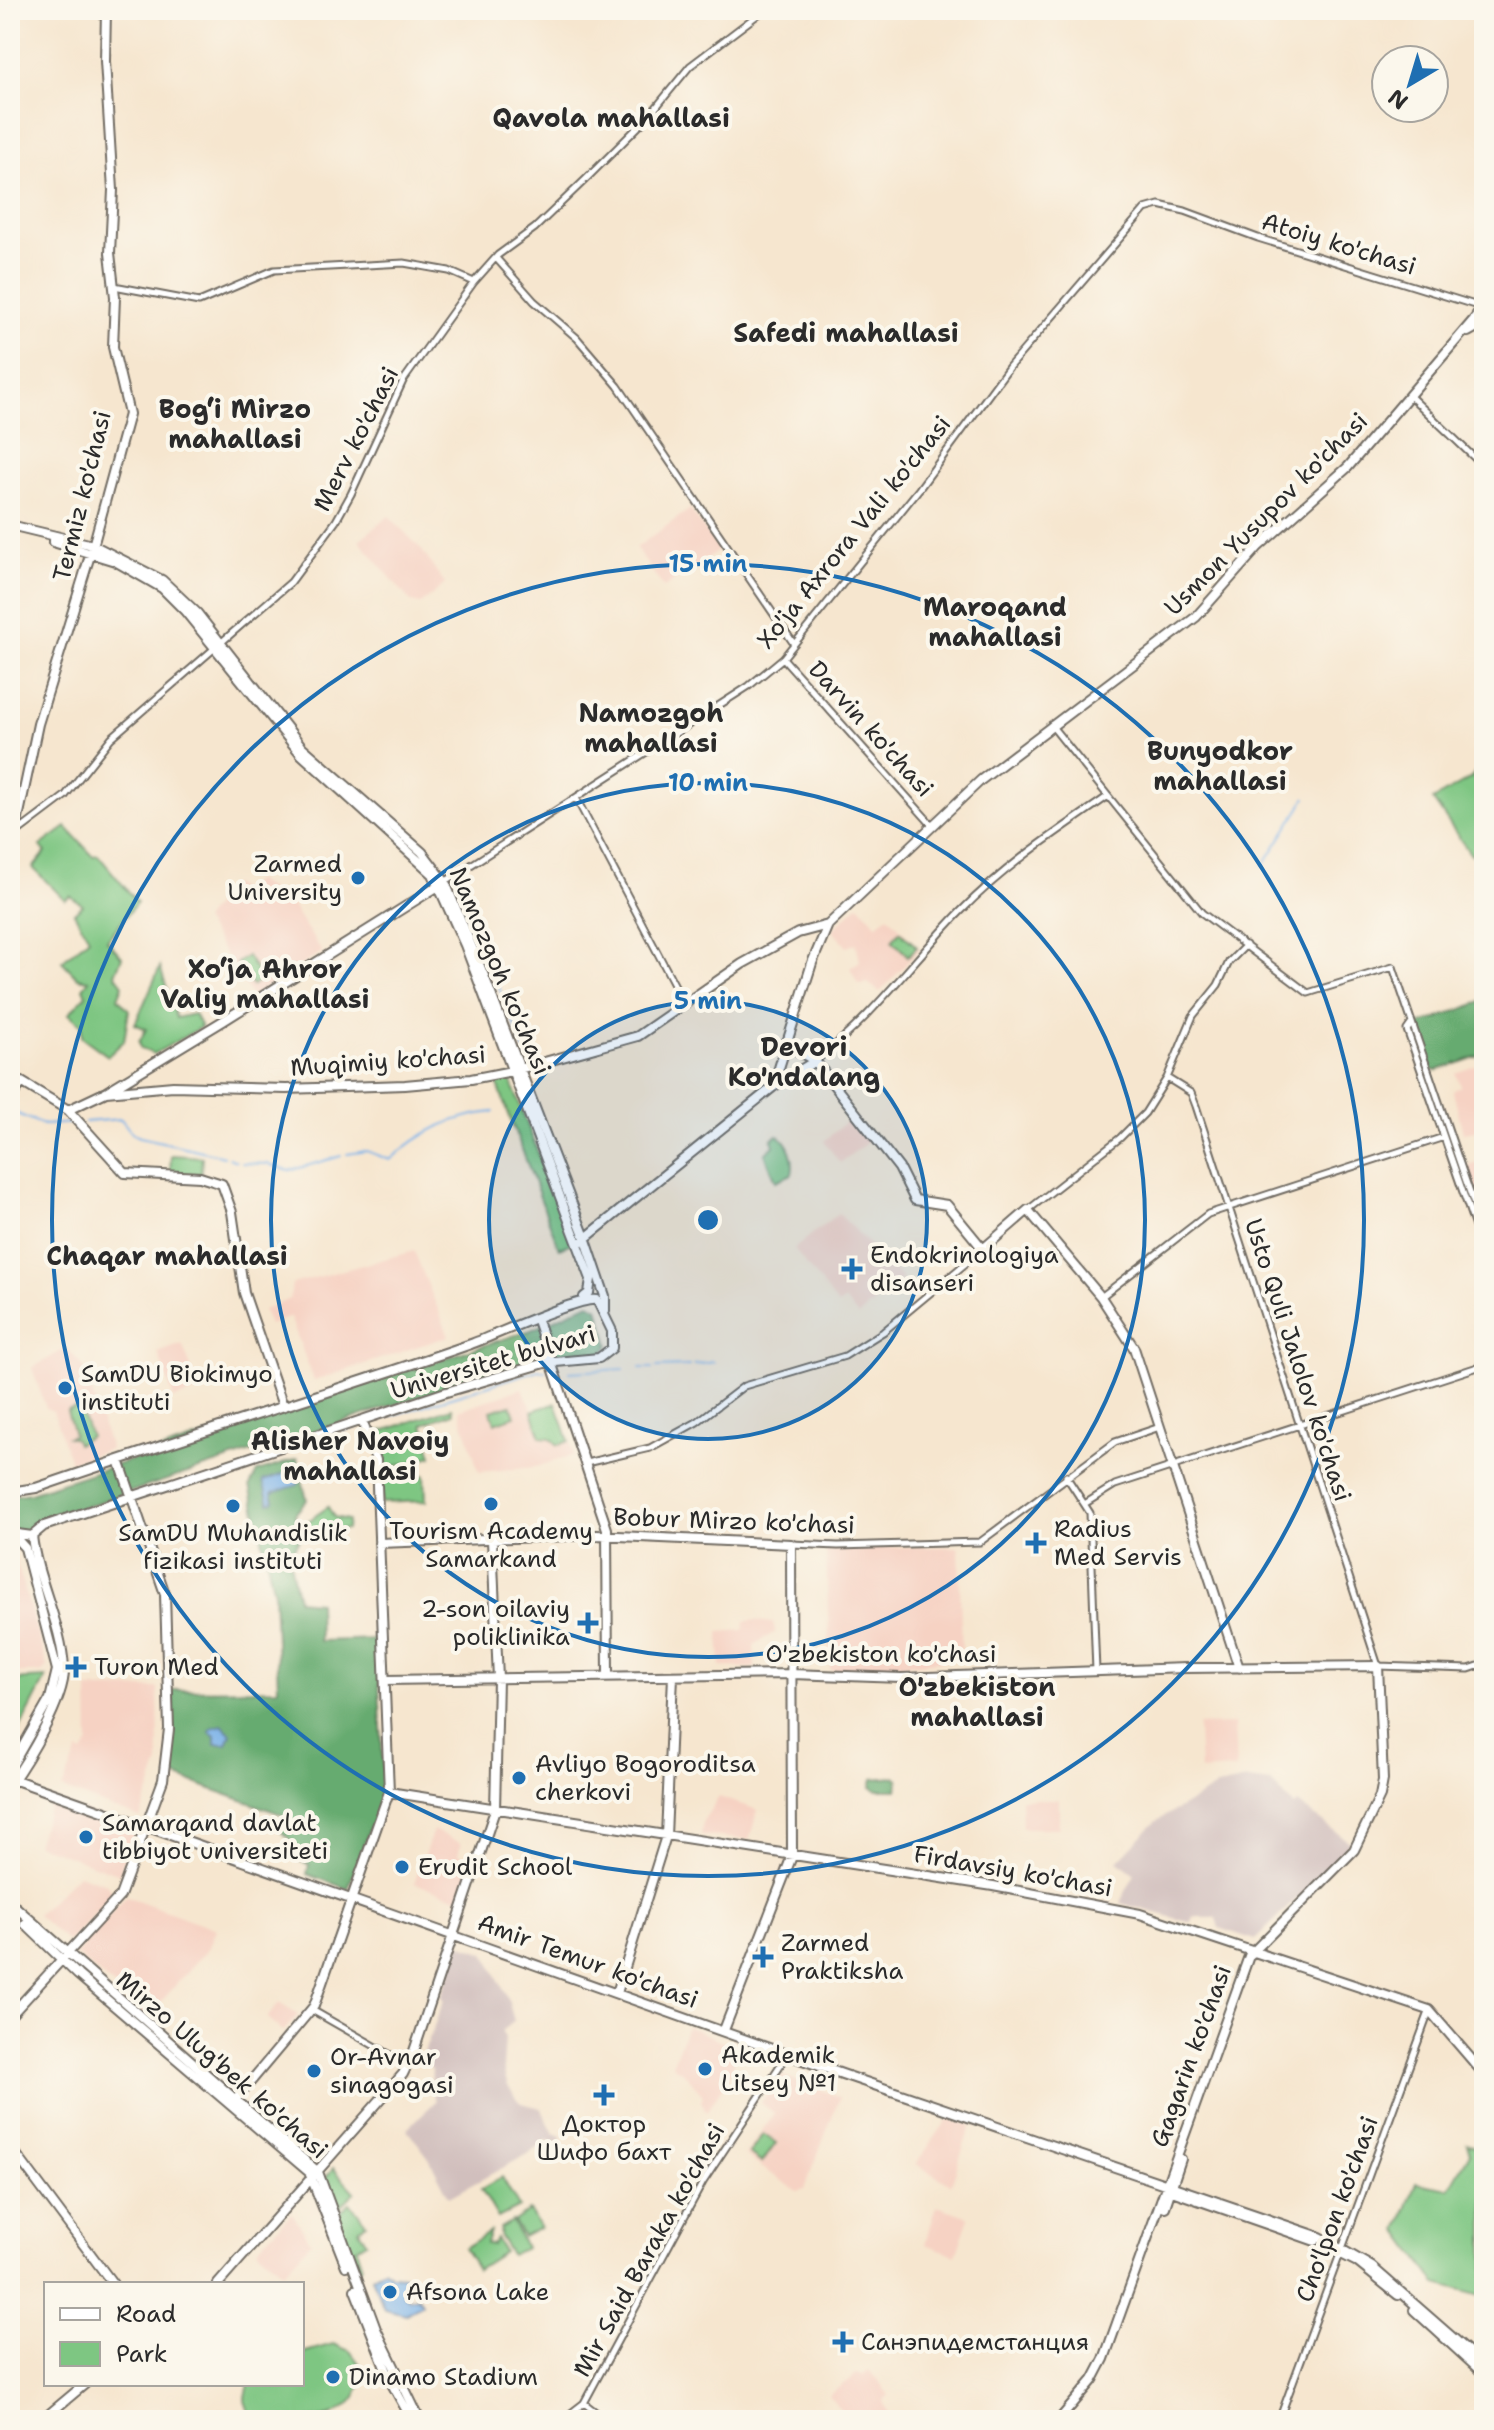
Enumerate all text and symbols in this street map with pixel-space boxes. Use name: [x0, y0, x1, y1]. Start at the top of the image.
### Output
north arrow: [1370, 44, 1450, 124]
text: N: [1382, 83, 1414, 116]
district label: Qavola mahallasi: [492, 100, 730, 135]
street label: Atoiy ko'chasi: [1258, 205, 1420, 283]
district label: Safedi mahallasi: [733, 315, 959, 350]
street label: Merv ko'chasi: [306, 361, 406, 517]
district label: Bog‘i Mirzo mahallasi: [159, 391, 311, 456]
street label: Usmon Yusupov ko'chasi: [1157, 405, 1375, 623]
street label: Termiz ko'chasi: [45, 407, 119, 585]
street label: Xo'ja Axrora Vali ko'chasi: [750, 409, 958, 655]
text: 15 min: [669, 548, 748, 580]
district label: Maroqand mahallasi: [923, 589, 1067, 654]
street label: Darvin ko'chasi: [801, 654, 941, 804]
district label: Namozgoh mahallasi: [578, 695, 724, 760]
district label: Bunyodkor mahallasi: [1147, 733, 1293, 798]
text: 10 min: [668, 767, 748, 799]
place label: Zarmed University: [227, 848, 342, 908]
street label: Namozgoh ko'chasi: [442, 862, 558, 1080]
marker: Zarmed University: [349, 869, 367, 887]
district label: Xo‘ja Ahror Valiy mahallasi: [161, 951, 369, 1016]
text: 5 min: [674, 985, 742, 1017]
district label: Devori Ko'ndalang: [728, 1029, 880, 1094]
street label: Muqimiy ko'chasi: [289, 1038, 487, 1084]
centre of rings: [694, 1206, 722, 1234]
street label: Usto Quli Jalolov ko'chasi: [1237, 1215, 1359, 1505]
district label: Chaqar mahallasi: [46, 1238, 288, 1273]
place label: Endokrinologiya disanseri: [870, 1239, 1059, 1299]
marker: Endokrinologiya disanseri: [841, 1258, 863, 1280]
street label: Universitet bulvari: [387, 1317, 599, 1407]
place label: SamDU Biokimyo instituti: [81, 1358, 273, 1418]
marker: SamDU Biokimyo instituti: [56, 1379, 74, 1397]
district label: Alisher Navoiy mahallasi: [251, 1423, 449, 1488]
marker: Tourism Academy Samarkand: [482, 1495, 500, 1513]
marker: SamDU Muhandislik fizikasi instituti: [224, 1497, 242, 1515]
street label: Bobur Mirzo ko'chasi: [613, 1501, 855, 1541]
place label: Radius Med Servis: [1054, 1513, 1182, 1573]
place label: Tourism Academy Samarkand: [389, 1515, 593, 1575]
place label: SamDU Muhandislik fizikasi instituti: [118, 1517, 348, 1577]
marker: Radius Med Servis: [1025, 1532, 1047, 1554]
place label: 2-son oilaviy poliklinika: [421, 1593, 570, 1653]
marker: 2-son oilaviy poliklinika: [577, 1612, 599, 1634]
street label: O'zbekiston ko'chasi: [766, 1638, 996, 1670]
place label: Turon Med: [94, 1651, 219, 1683]
marker: Turon Med: [65, 1656, 87, 1678]
district label: O'zbekiston mahallasi: [899, 1669, 1055, 1734]
place label: Avliyo Bogoroditsa cherkovi: [535, 1748, 756, 1808]
marker: Avliyo Bogoroditsa cherkovi: [510, 1769, 528, 1787]
place label: Samarqand davlat tibbiyot universiteti: [102, 1807, 328, 1867]
marker: Samarqand davlat tibbiyot universiteti: [77, 1828, 95, 1846]
street label: Firdavsiy ko'chasi: [911, 1838, 1115, 1904]
place label: Erudit School: [418, 1851, 573, 1883]
marker: Erudit School: [393, 1858, 411, 1876]
street label: Amir Temur ko'chasi: [473, 1906, 703, 2016]
place label: Zarmed Praktiksha: [781, 1927, 903, 1987]
marker: Zarmed Praktiksha: [752, 1946, 774, 1968]
street label: Gagarin ko'chasi: [1143, 1961, 1239, 2151]
street label: Mirzo Ulug'bek ko'chasi: [109, 1964, 335, 2166]
place label: Akademik Litsey №1: [721, 2039, 836, 2099]
place label: Or-Avnar sinagogasi: [330, 2041, 454, 2101]
marker: Akademik Litsey №1: [696, 2060, 714, 2078]
marker: Or-Avnar sinagogasi: [305, 2062, 323, 2080]
marker: Доктор Шифо бахт: [593, 2084, 615, 2106]
place label: Доктор Шифо бахт: [537, 2108, 672, 2168]
street label: Cho'lpon ko'chasi: [1289, 2112, 1385, 2306]
street label: Mir Said Baraka ko'chasi: [566, 2117, 732, 2383]
place label: Afsona Lake: [406, 2276, 549, 2308]
legend: [44, 2282, 304, 2386]
marker: Afsona Lake: [381, 2283, 399, 2301]
text: Road: [116, 2298, 176, 2330]
place label: Санэпидемстанция: [861, 2326, 1089, 2358]
marker: Санэпидемстанция: [832, 2331, 854, 2353]
text: Park: [116, 2338, 168, 2370]
place label: Dinamo Stadium: [349, 2361, 538, 2393]
marker: Dinamo Stadium: [324, 2368, 342, 2386]

